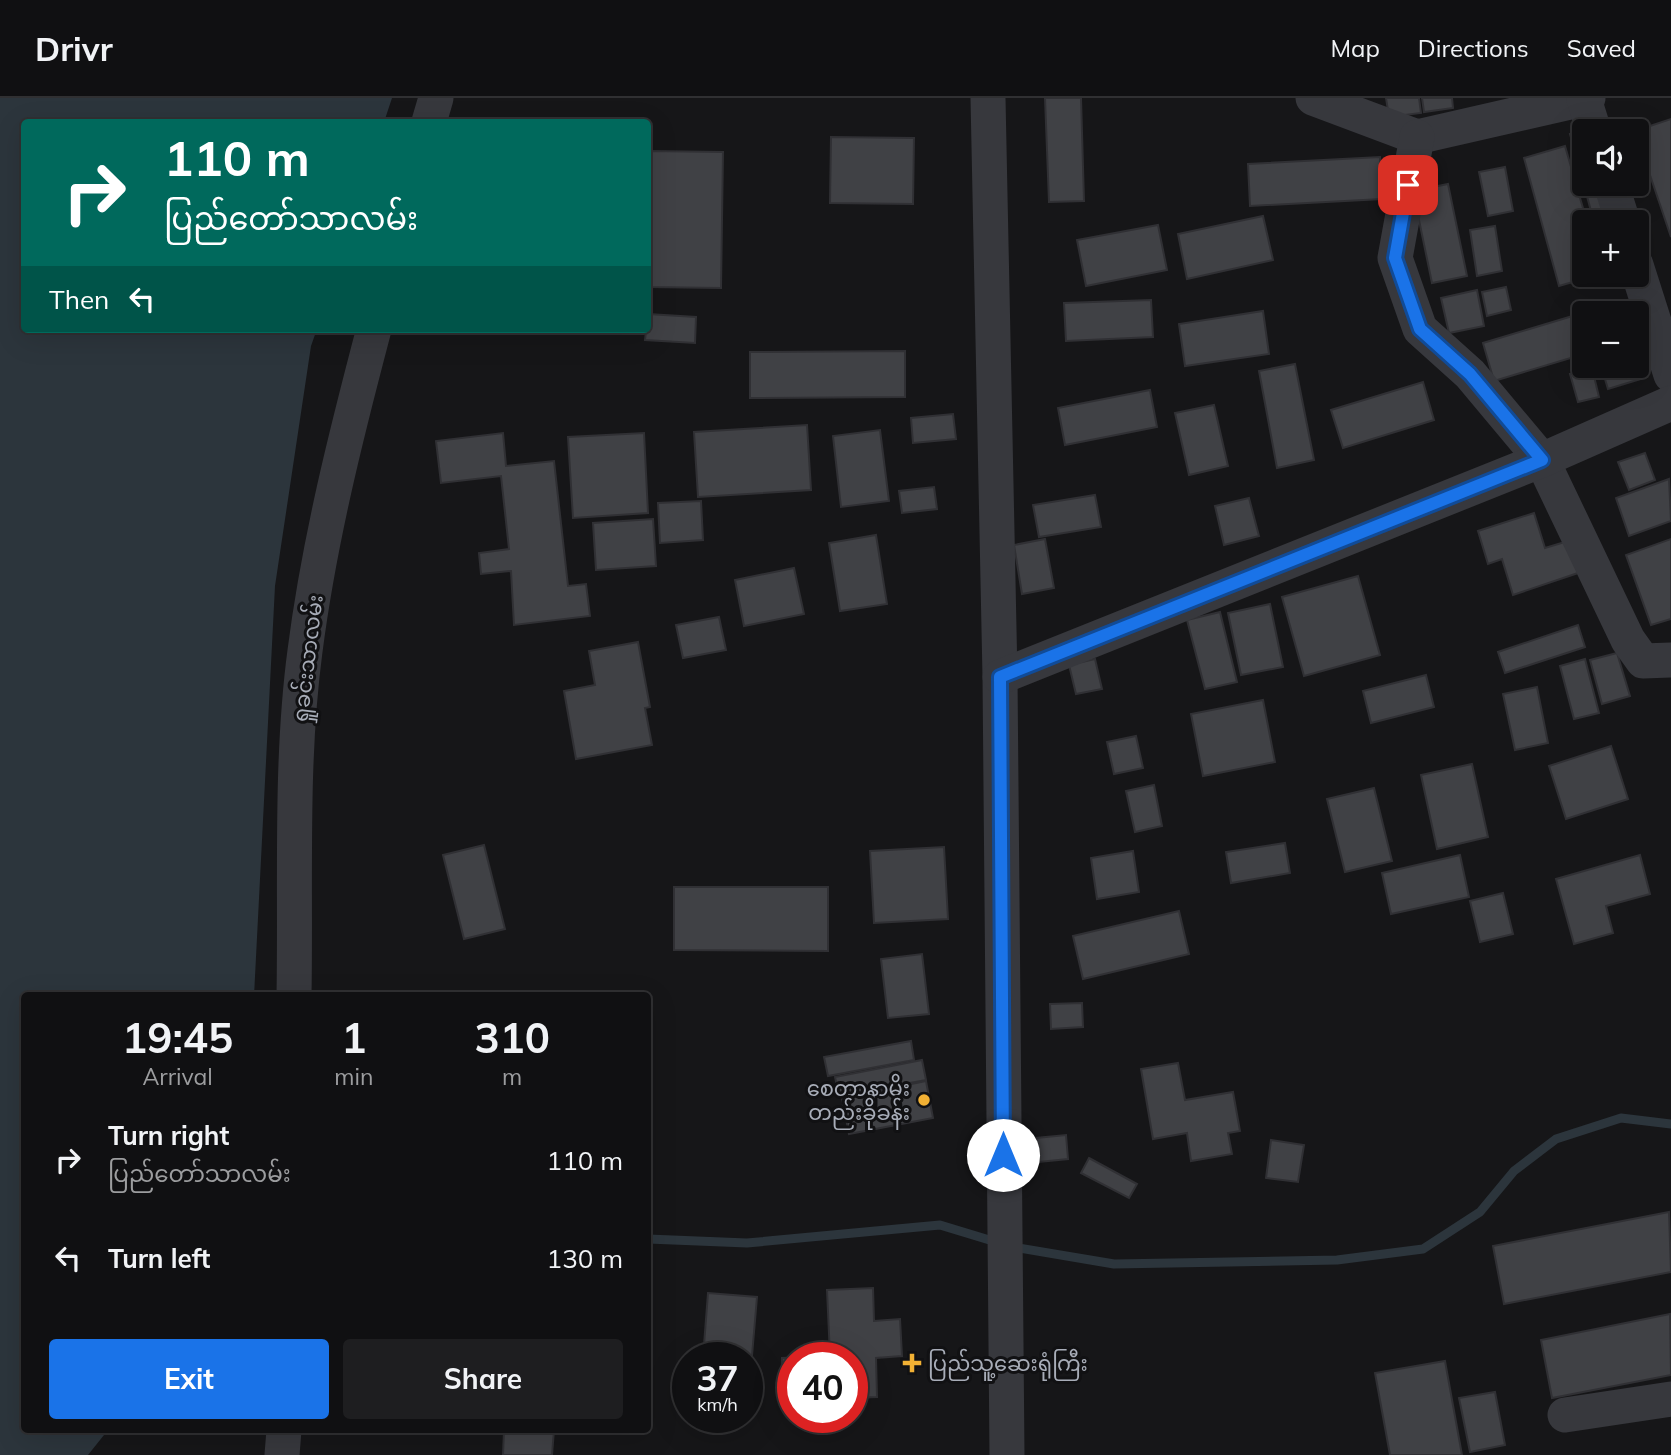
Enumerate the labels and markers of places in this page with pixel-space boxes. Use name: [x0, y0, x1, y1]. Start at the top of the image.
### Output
pin: [1378, 155, 1438, 215]
place label: စေတာနာမိုး တည်းခိုခန်း: [807, 1073, 910, 1130]
marker: စေတာနာမိုး တည်းခိုခန်း: [916, 1092, 932, 1108]
place label: ပြည်သူ့ဆေးရုံကြီး: [928, 1348, 1088, 1381]
marker: ပြည်သူ့ဆေးရုံကြီး: [902, 1353, 922, 1373]

